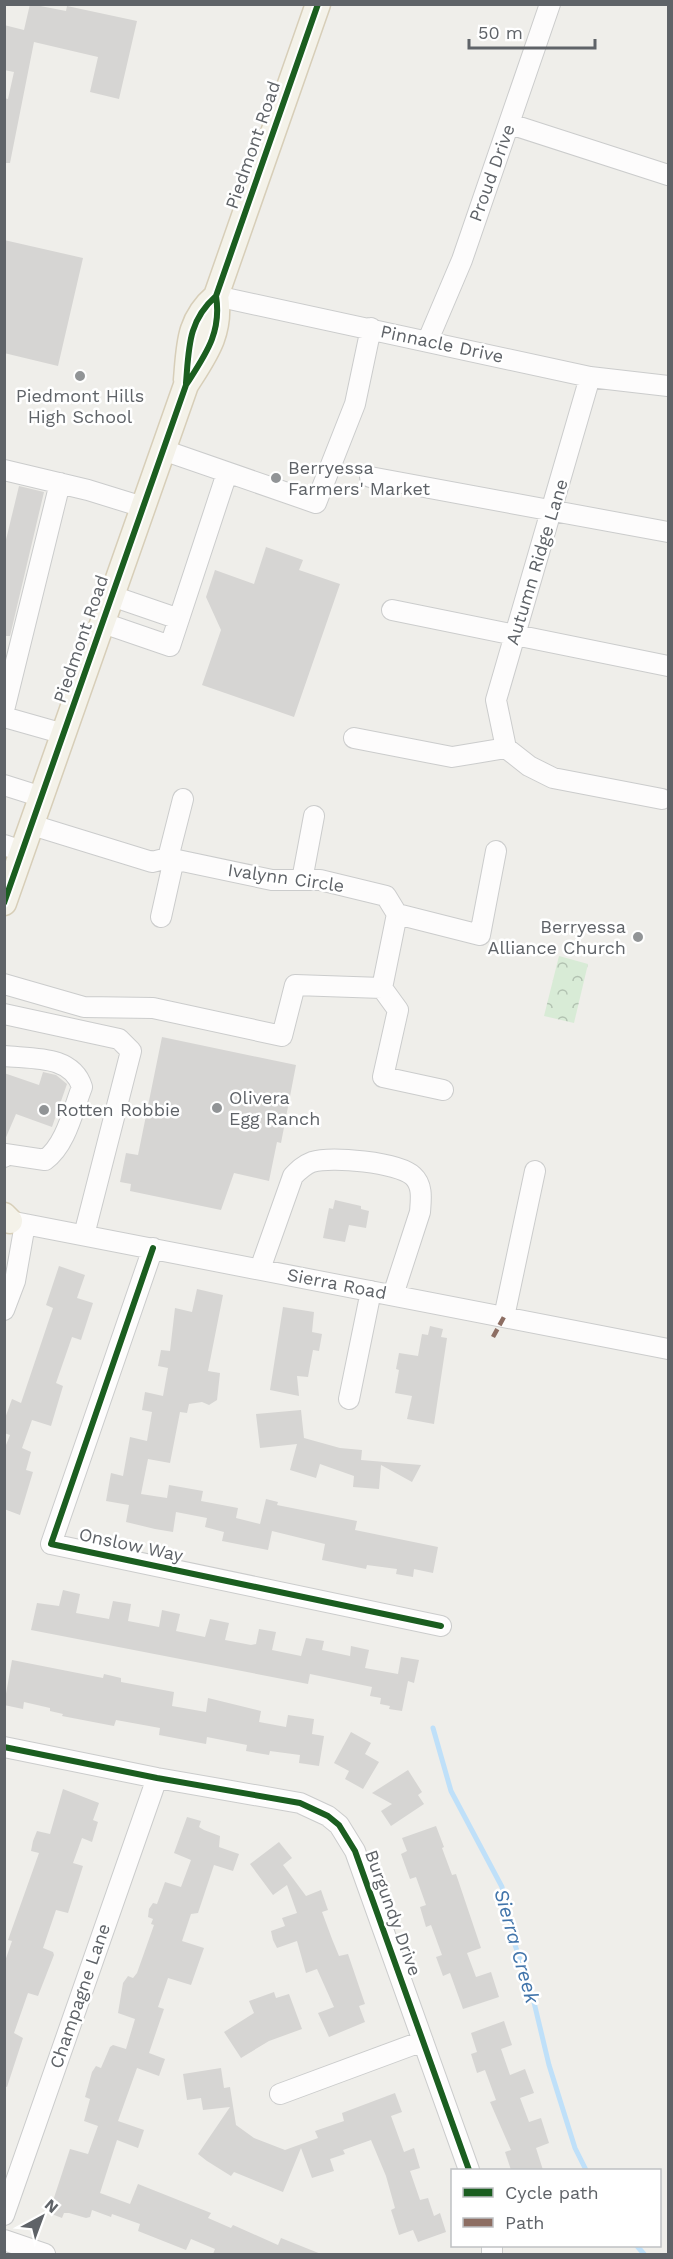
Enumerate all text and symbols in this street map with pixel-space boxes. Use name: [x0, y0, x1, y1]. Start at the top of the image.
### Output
scale bar: [469, 12, 595, 50]
text: 50 m: [478, 22, 523, 43]
street label: Piedmont Road: [221, 78, 284, 212]
street label: Proud Drive: [464, 121, 519, 224]
street label: Pinnacle Drive: [379, 320, 505, 367]
marker: Piedmont Hills High School: [73, 369, 87, 383]
place label: Piedmont Hills High School: [16, 385, 144, 427]
place label: Berryessa Farmers' Market: [288, 457, 431, 499]
marker: Berryessa Farmers' Market: [269, 471, 283, 485]
street label: Autumn Ridge Lane: [501, 476, 572, 647]
street label: Piedmont Road: [49, 572, 112, 706]
street label: Ivalynn Circle: [226, 859, 346, 896]
place label: Berryessa Alliance Church: [488, 916, 626, 958]
marker: Berryessa Alliance Church: [631, 930, 645, 944]
place label: Olivera Egg Ranch: [229, 1087, 320, 1129]
place label: Rotten Robbie: [56, 1099, 180, 1120]
marker: Olivera Egg Ranch: [210, 1101, 224, 1115]
marker: Rotten Robbie: [37, 1103, 51, 1117]
street label: Sierra Road: [286, 1264, 389, 1303]
street label: Onslow Way: [77, 1523, 186, 1566]
street label: Burgundy Drive: [361, 1847, 426, 1979]
water label: Sierra Creek: [489, 1886, 545, 2007]
street label: Champagne Lane: [45, 1921, 114, 2071]
legend: [451, 2169, 661, 2247]
text: Cycle path: [505, 2182, 599, 2203]
north arrow: [12, 2187, 72, 2247]
text: N: [41, 2195, 62, 2217]
text: Path: [505, 2212, 545, 2233]

